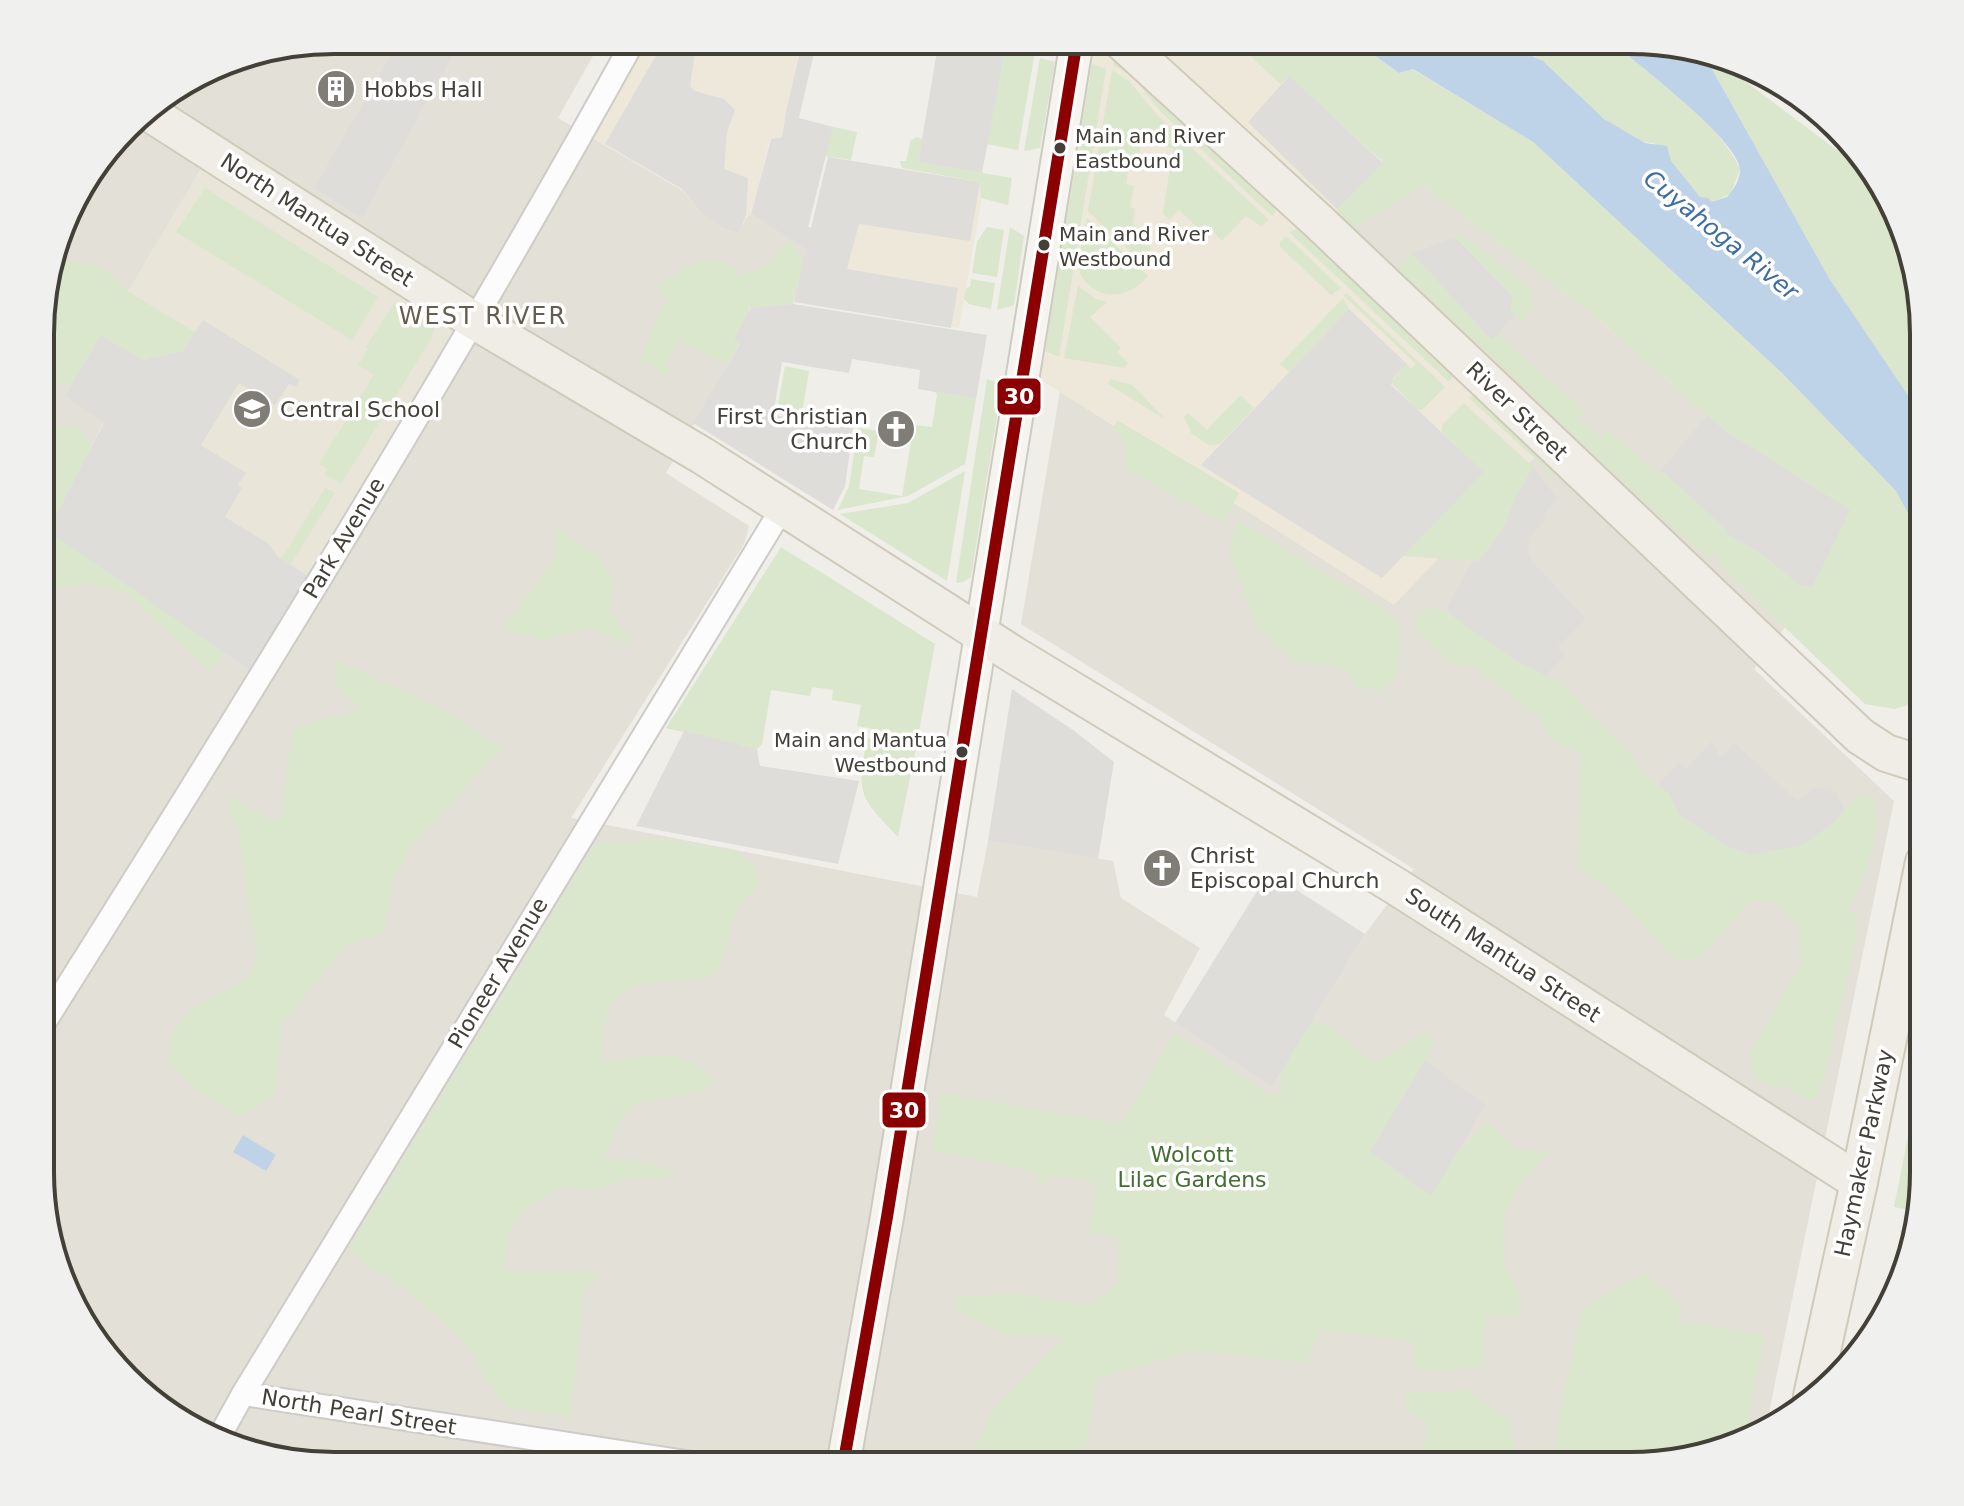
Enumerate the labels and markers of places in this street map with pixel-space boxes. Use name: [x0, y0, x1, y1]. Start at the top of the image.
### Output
building icon: Hobbs Hall: [315, 68, 357, 110]
place label: Hobbs Hall: [364, 77, 483, 102]
place label: Main and River Eastbound: [1075, 124, 1226, 173]
marker: Main and River Eastbound: [1052, 140, 1068, 156]
place label: Main and River Westbound: [1059, 222, 1210, 271]
marker: Main and River Westbound: [1036, 237, 1052, 253]
school or university icon: Central School: [231, 388, 273, 430]
place label: Central School: [280, 397, 440, 422]
place label: First Christian Church: [717, 404, 868, 454]
church icon: First Christian Church: [875, 408, 917, 450]
place label: Main and Mantua Westbound: [774, 728, 947, 777]
marker: Main and Mantua Westbound: [954, 744, 970, 760]
place label: Christ Episcopal Church: [1190, 843, 1379, 893]
church icon: Christ Episcopal Church: [1141, 847, 1183, 889]

